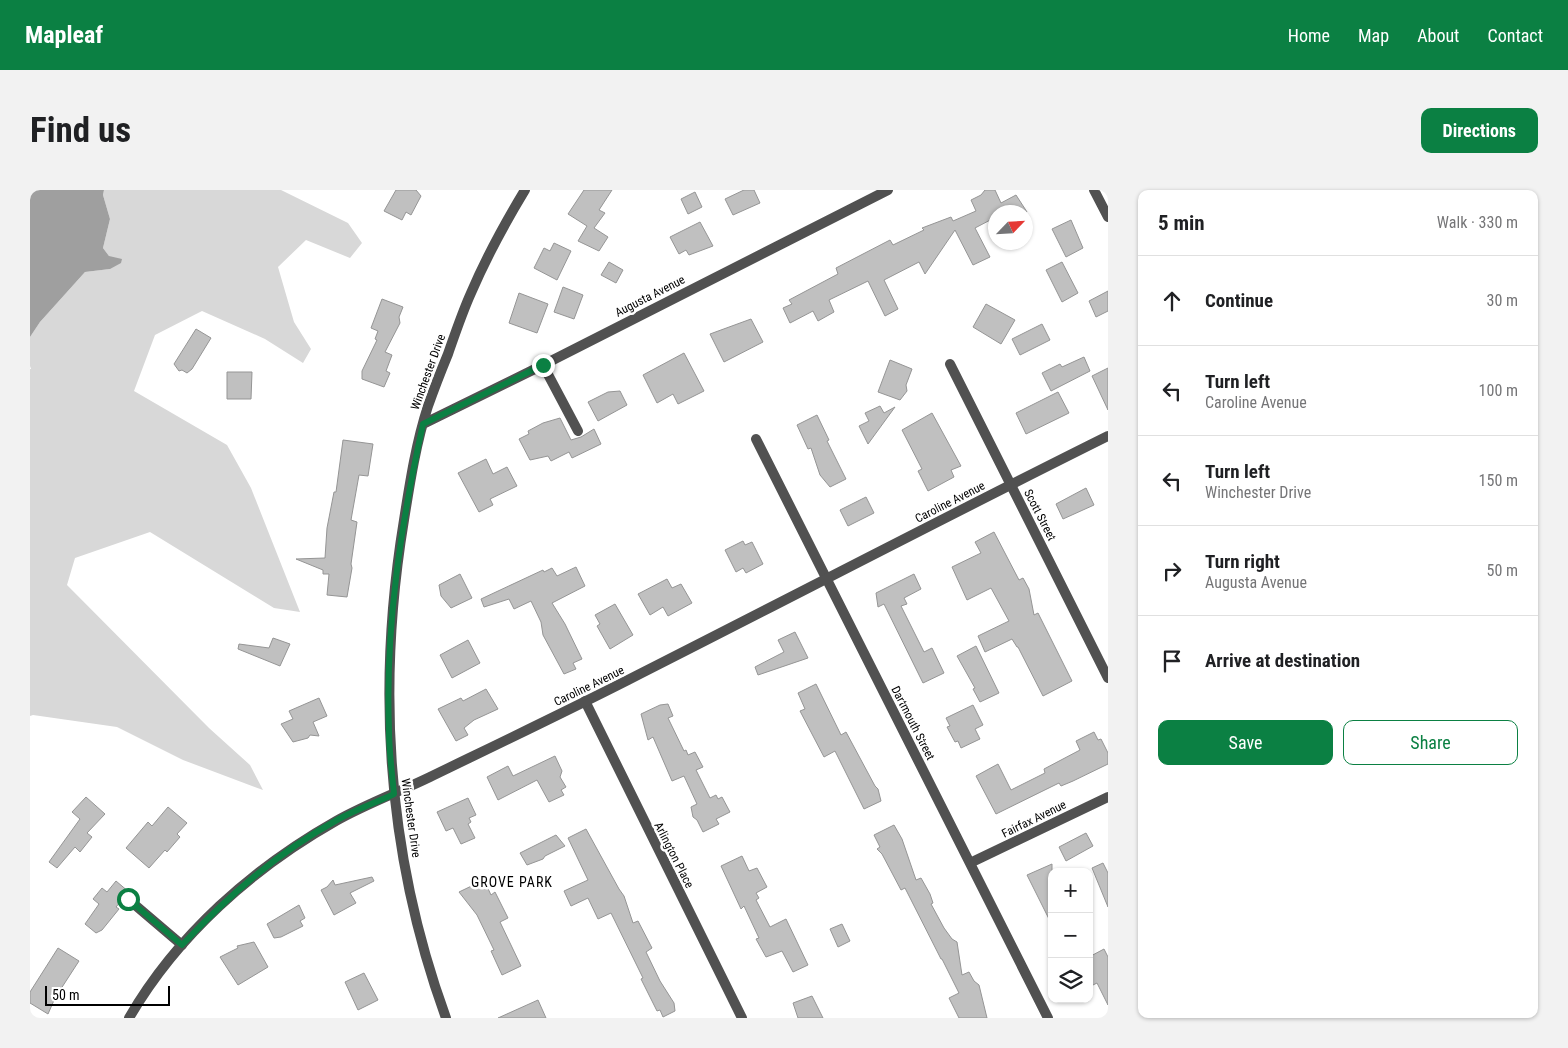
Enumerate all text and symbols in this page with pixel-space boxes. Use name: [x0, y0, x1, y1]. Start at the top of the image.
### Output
text: Mapleaf: [25, 21, 103, 49]
text: Home: [1288, 25, 1330, 46]
text: Map: [1358, 25, 1389, 46]
text: About: [1417, 25, 1459, 46]
text: Contact: [1487, 25, 1543, 46]
button: Directions: [1421, 108, 1538, 153]
text: Find us: [30, 110, 131, 151]
north arrow: [988, 205, 1033, 250]
text: 5 min: [1158, 211, 1205, 235]
text: Walk · 330 m: [1437, 213, 1518, 232]
street label: Augusta Avenue: [613, 272, 688, 320]
icon: ahead: [1158, 287, 1186, 315]
text: Continue: [1205, 289, 1273, 312]
text: 30 m: [1486, 291, 1518, 310]
street label: Winchester Drive: [408, 332, 448, 412]
route end: [532, 354, 555, 377]
text: Turn left: [1205, 370, 1270, 393]
icon: left: [1158, 377, 1186, 405]
text: 100 m: [1479, 381, 1518, 400]
text: Caroline Avenue: [1205, 393, 1307, 412]
text: Turn left: [1205, 460, 1270, 483]
icon: left: [1158, 467, 1186, 495]
text: 150 m: [1479, 471, 1518, 490]
street label: Caroline Avenue: [913, 478, 988, 526]
text: Winchester Drive: [1205, 483, 1311, 502]
street label: Scott Street: [1021, 487, 1059, 543]
text: Turn right: [1205, 550, 1280, 573]
icon: right: [1158, 557, 1186, 585]
text: 50 m: [1486, 561, 1518, 580]
text: Augusta Avenue: [1205, 573, 1307, 592]
icon: arrive: [1158, 647, 1186, 675]
text: Arrive at destination: [1205, 649, 1360, 672]
street label: Caroline Avenue: [552, 663, 627, 709]
street label: Dartmouth Street: [888, 684, 938, 763]
button: Save: [1158, 720, 1333, 765]
button: Share: [1343, 720, 1518, 765]
street label: Winchester Drive: [399, 778, 424, 859]
street label: Fairfax Avenue: [1000, 797, 1069, 841]
street label: Arlington Place: [651, 820, 697, 891]
map controls: [1048, 868, 1093, 1003]
button: +: [1048, 868, 1093, 913]
district label: GROVE PARK: [471, 874, 553, 890]
route start: [117, 888, 140, 911]
button: −: [1048, 913, 1093, 958]
button: layers: [1048, 958, 1093, 1003]
scale bar: [45, 983, 170, 1006]
text: 50 m: [52, 987, 80, 1003]

